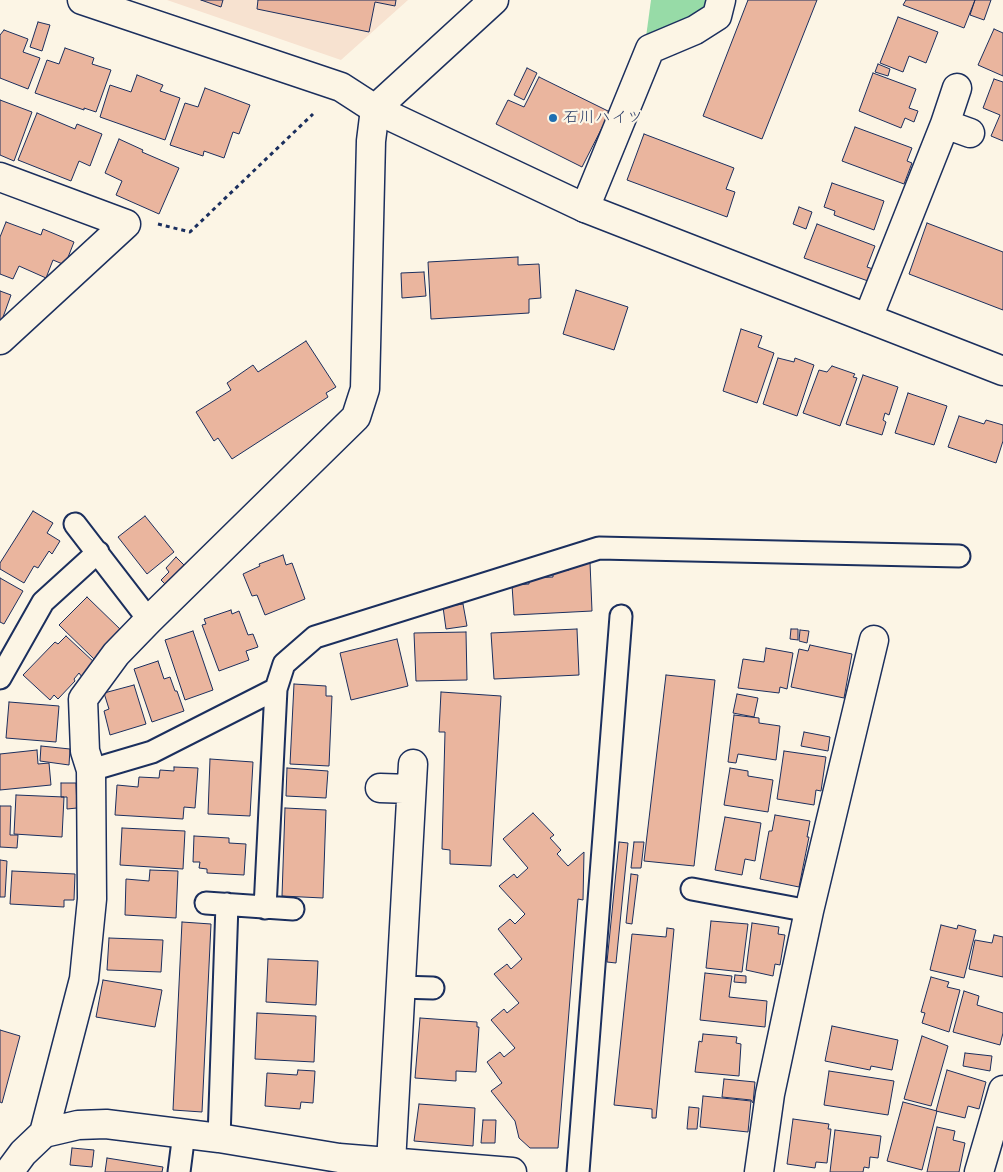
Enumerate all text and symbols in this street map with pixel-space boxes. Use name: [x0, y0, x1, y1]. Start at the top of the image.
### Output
place label: 石川ハイツ: [563, 108, 643, 128]
marker: 石川ハイツ: [547, 112, 559, 124]

